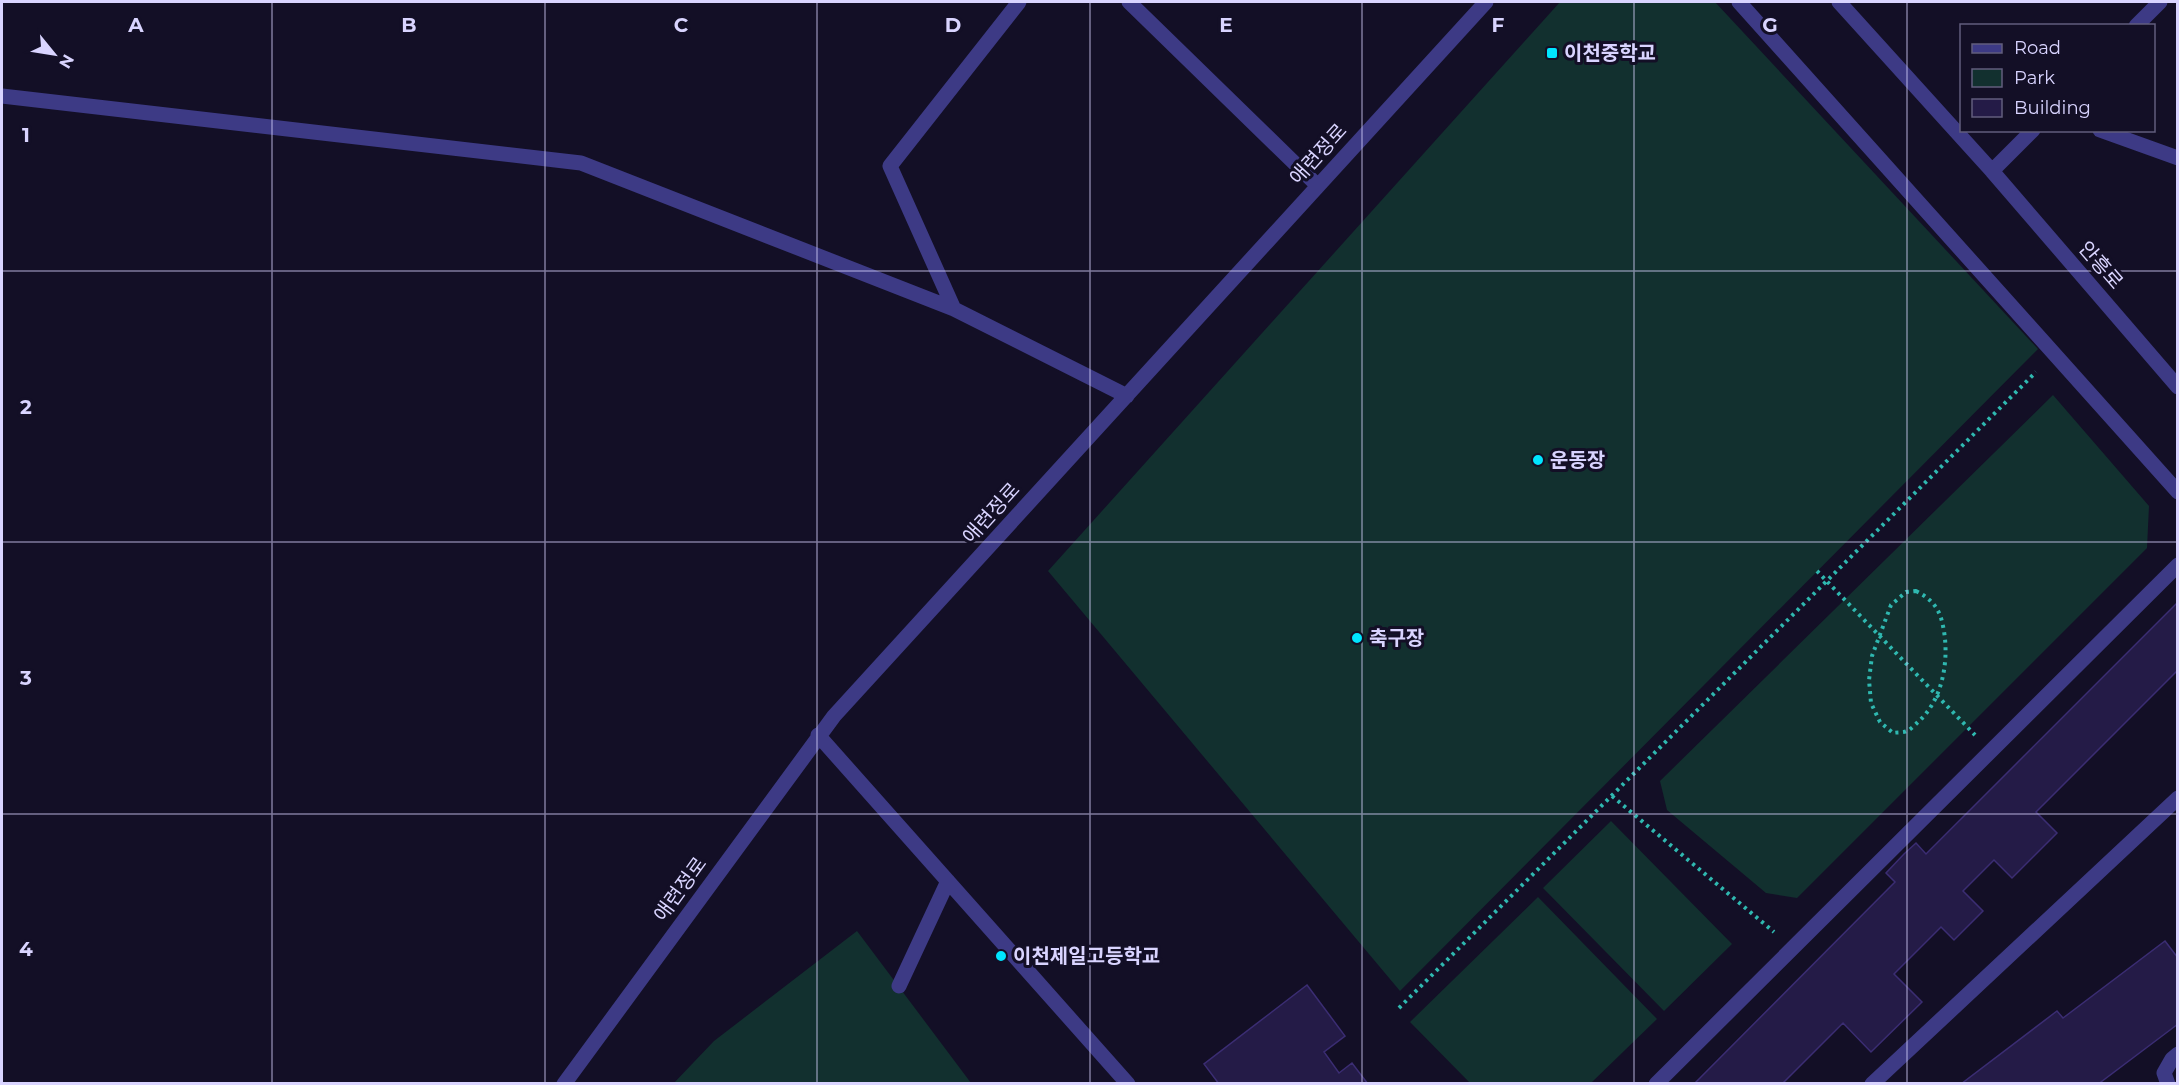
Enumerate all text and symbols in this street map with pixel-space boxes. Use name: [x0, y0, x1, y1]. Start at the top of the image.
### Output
text: A: [127, 13, 144, 37]
text: B: [401, 13, 417, 37]
text: C: [674, 13, 689, 37]
text: D: [945, 13, 961, 37]
text: E: [1219, 13, 1233, 37]
text: F: [1492, 13, 1505, 37]
text: G: [1762, 13, 1778, 37]
north arrow: [24, 24, 84, 84]
legend: [1960, 24, 2155, 132]
text: Road: [2014, 37, 2061, 59]
place label: 이천중학교: [1564, 41, 1656, 65]
marker: 이천중학교: [1545, 46, 1559, 60]
text: N: [55, 51, 78, 72]
text: Park: [2014, 67, 2055, 89]
text: Building: [2014, 97, 2091, 119]
street label: 애련정로: [1284, 119, 1352, 189]
text: 1: [22, 123, 30, 147]
street label: 안흥로: [2074, 236, 2128, 294]
text: 2: [20, 395, 32, 419]
place label: 운동장: [1550, 448, 1605, 472]
marker: 운동장: [1531, 453, 1545, 467]
street label: 애련정로: [957, 478, 1025, 548]
place label: 축구장: [1369, 626, 1424, 650]
marker: 축구장: [1350, 631, 1364, 645]
text: 3: [19, 666, 32, 690]
street label: 애련정로: [649, 852, 711, 926]
text: 4: [19, 937, 33, 961]
place label: 이천제일고등학교: [1013, 944, 1160, 968]
marker: 이천제일고등학교: [994, 949, 1008, 963]

